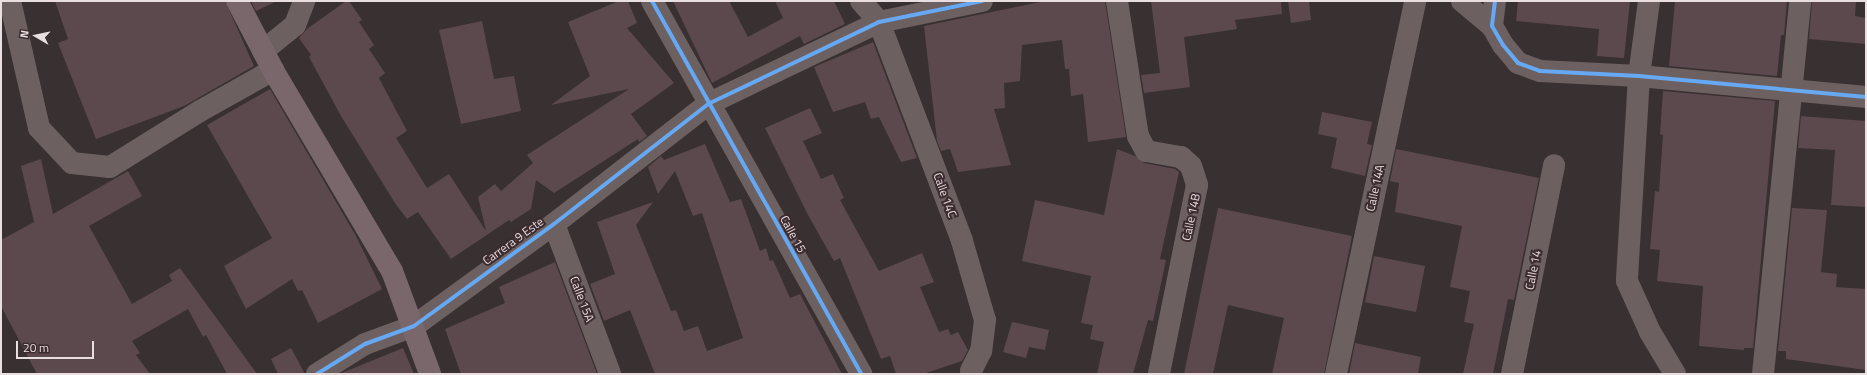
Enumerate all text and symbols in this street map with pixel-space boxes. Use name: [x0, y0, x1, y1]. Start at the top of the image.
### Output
north arrow: [16, 16, 56, 56]
text: N: [16, 29, 33, 39]
street label: Calle 14A: [1363, 163, 1387, 213]
street label: Calle 14C: [930, 171, 960, 219]
street label: Calle 14B: [1179, 192, 1203, 242]
street label: Calle 15: [777, 213, 809, 255]
street label: Carrera 9 Este: [480, 214, 546, 268]
street label: Calle 14: [1522, 249, 1544, 291]
street label: Calle 15A: [567, 274, 597, 324]
scale bar: [18, 333, 96, 359]
text: 20 m: [23, 338, 49, 357]

